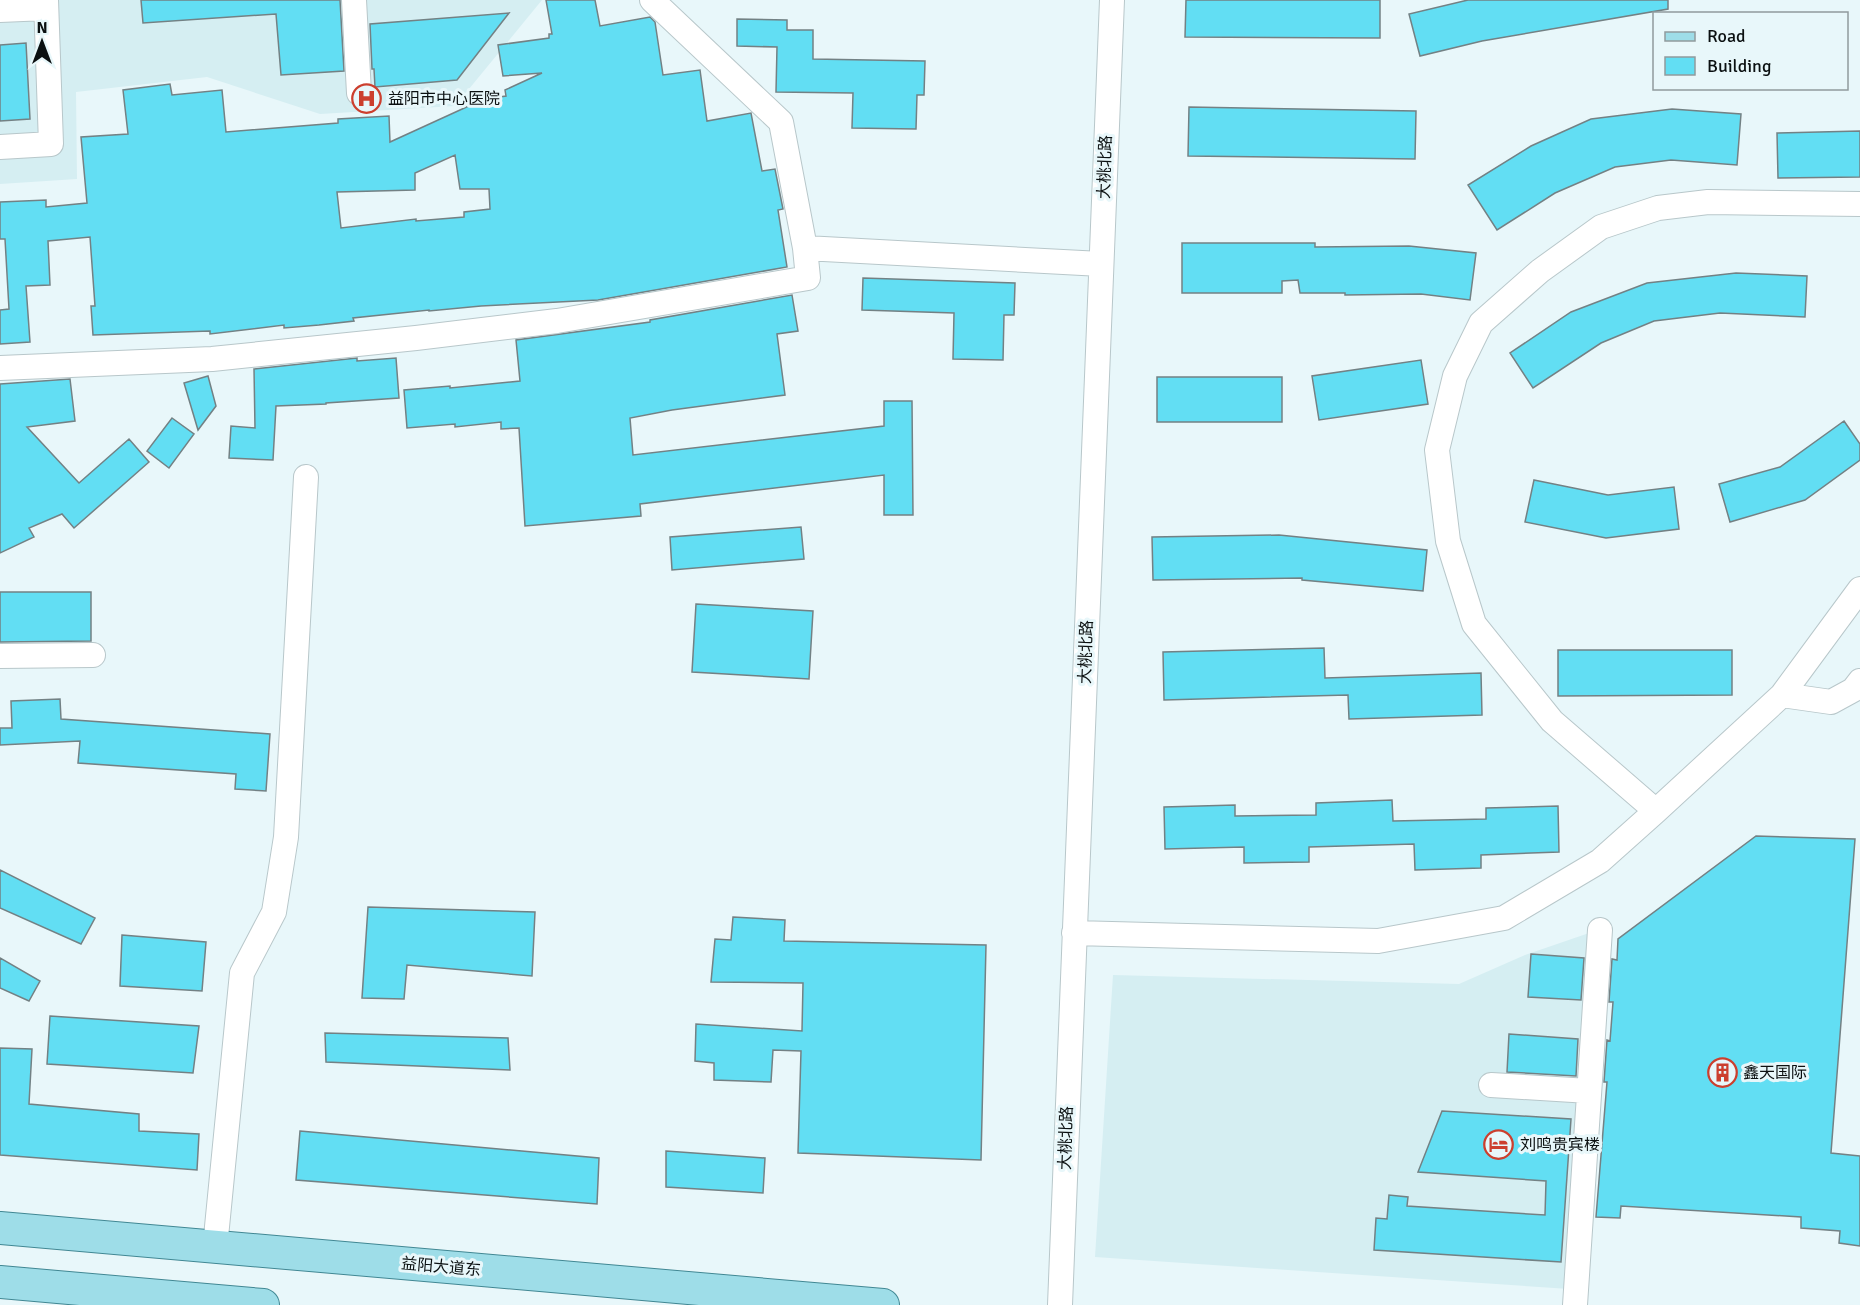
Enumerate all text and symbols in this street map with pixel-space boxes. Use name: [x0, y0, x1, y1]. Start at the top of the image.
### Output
north arrow: [12, 12, 72, 72]
legend: [1653, 12, 1848, 90]
text: N: [36, 18, 48, 38]
text: Road: [1707, 25, 1746, 47]
text: Building: [1707, 55, 1771, 77]
hospital icon: 益阳市中心医院: [351, 83, 383, 115]
place label: 益阳市中心医院: [388, 89, 500, 109]
street label: 大桃北路: [1094, 135, 1116, 199]
street label: 大桃北路: [1075, 620, 1097, 684]
building icon: 鑫天国际: [1706, 1057, 1738, 1089]
place label: 鑫天国际: [1743, 1063, 1807, 1083]
street label: 大桃北路: [1055, 1106, 1077, 1170]
hotel icon: 刘鸣贵宾楼: [1483, 1129, 1515, 1161]
place label: 刘鸣贵宾楼: [1520, 1135, 1600, 1155]
street label: 益阳大道东: [400, 1254, 482, 1280]

